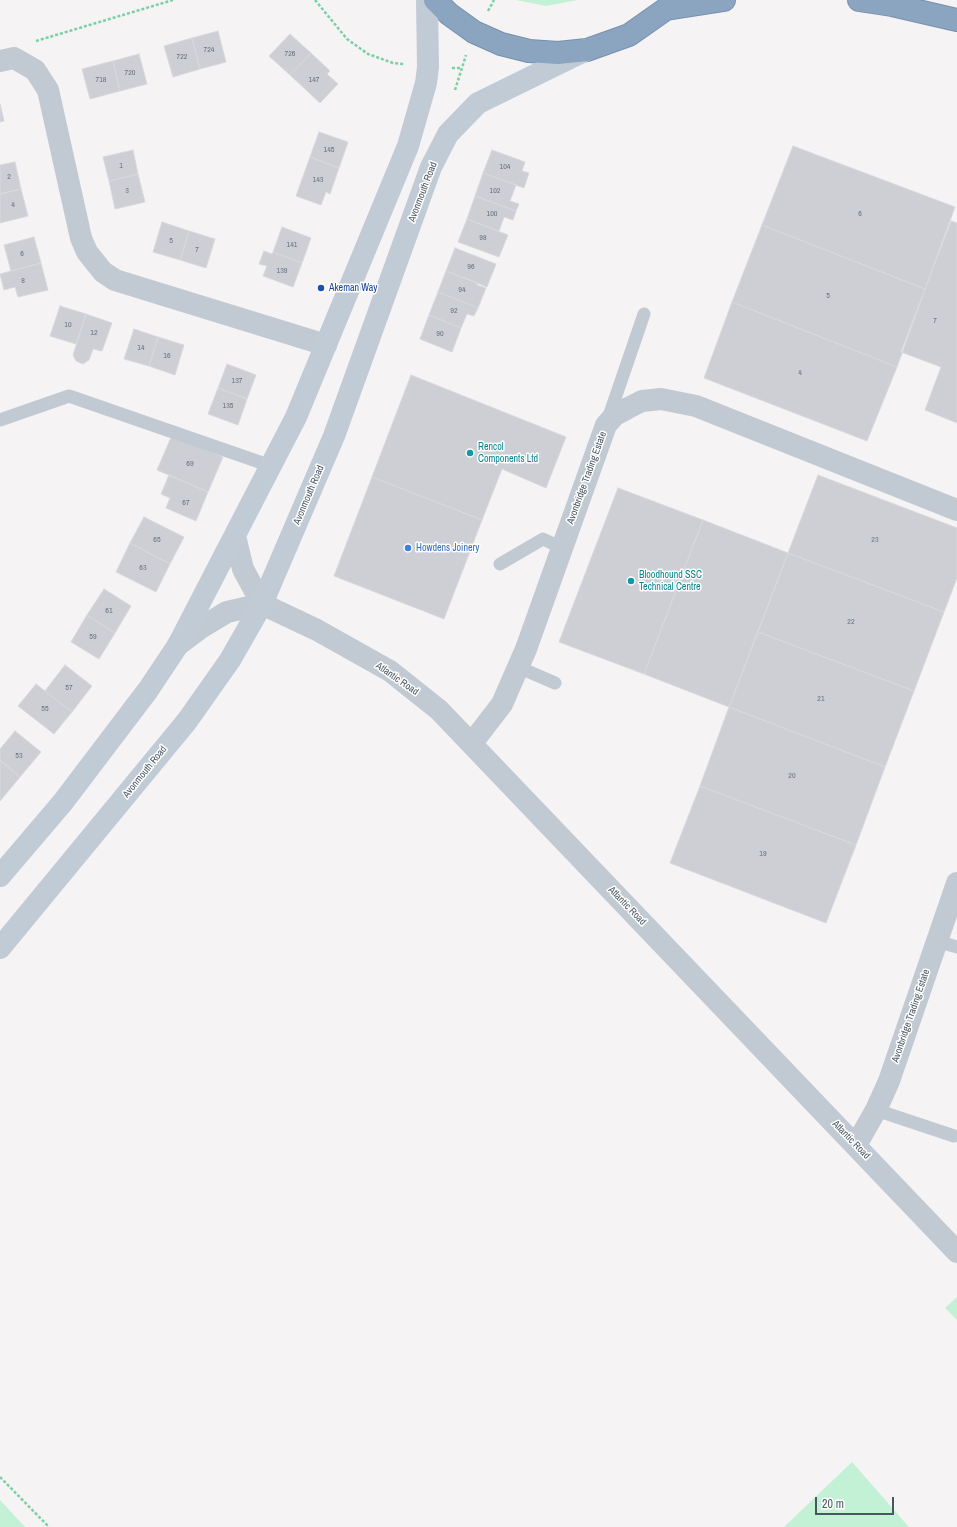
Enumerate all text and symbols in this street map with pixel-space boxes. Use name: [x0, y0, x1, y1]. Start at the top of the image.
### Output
house number: 724: [204, 45, 214, 55]
house number: 726: [285, 49, 295, 59]
house number: 722: [177, 52, 187, 62]
house number: 720: [125, 68, 135, 78]
house number: 718: [96, 75, 106, 85]
house number: 147: [309, 75, 319, 85]
house number: 145: [324, 145, 334, 155]
street label: Avonmouth Road: [406, 160, 440, 224]
house number: 1: [119, 161, 123, 171]
house number: 104: [500, 162, 510, 172]
house number: 2: [7, 172, 11, 182]
house number: 143: [313, 175, 323, 185]
house number: 3: [125, 186, 129, 196]
house number: 102: [490, 186, 500, 196]
house number: 4: [11, 200, 15, 210]
house number: 100: [487, 209, 497, 219]
house number: 6: [858, 209, 862, 219]
house number: 98: [479, 233, 487, 243]
house number: 5: [169, 236, 173, 246]
house number: 141: [287, 240, 297, 250]
house number: 7: [195, 245, 199, 255]
house number: 6: [20, 249, 24, 259]
house number: 96: [467, 262, 475, 272]
house number: 139: [277, 266, 287, 276]
house number: 8: [21, 276, 25, 286]
place label: Akeman Way: [329, 282, 377, 294]
marker: Akeman Way: [316, 283, 326, 293]
house number: 94: [458, 285, 466, 295]
house number: 5: [826, 291, 830, 301]
house number: 92: [450, 306, 458, 316]
house number: 7: [933, 316, 937, 326]
house number: 10: [64, 320, 72, 330]
house number: 12: [90, 328, 98, 338]
house number: 90: [436, 329, 444, 339]
house number: 14: [137, 343, 145, 353]
house number: 16: [163, 351, 171, 361]
house number: 4: [798, 368, 802, 378]
house number: 137: [232, 376, 242, 386]
house number: 135: [223, 401, 233, 411]
street label: Avonbridge Trading Estate: [565, 430, 609, 526]
place label: Rencol Components Ltd: [478, 441, 538, 464]
marker: Rencol Components Ltd: [465, 448, 475, 458]
house number: 69: [186, 459, 194, 469]
street label: Avonmouth Road: [291, 464, 327, 526]
house number: 67: [182, 498, 190, 508]
house number: 65: [153, 535, 161, 545]
house number: 23: [871, 535, 879, 545]
place label: Howdens Joinery: [416, 542, 479, 554]
marker: Howdens Joinery: [403, 543, 413, 553]
house number: 63: [139, 563, 147, 573]
place label: Bloodhound SSC Technical Centre: [639, 569, 702, 592]
marker: Bloodhound SSC Technical Centre: [626, 576, 636, 586]
house number: 61: [105, 606, 113, 616]
house number: 22: [847, 617, 855, 627]
house number: 59: [89, 632, 97, 642]
street label: Atlantic Road: [373, 660, 421, 698]
house number: 57: [65, 683, 73, 693]
house number: 21: [817, 694, 825, 704]
house number: 55: [41, 704, 49, 714]
street label: Avonmouth Road: [120, 744, 170, 800]
house number: 53: [15, 751, 23, 761]
house number: 20: [788, 771, 796, 781]
house number: 19: [759, 849, 767, 859]
street label: Atlantic Road: [606, 884, 648, 928]
street label: Avonbridge Trading Estate: [889, 968, 933, 1064]
street label: Atlantic Road: [830, 1118, 872, 1162]
scale bar: [817, 1489, 896, 1515]
text: 20 m: [822, 1496, 844, 1512]

